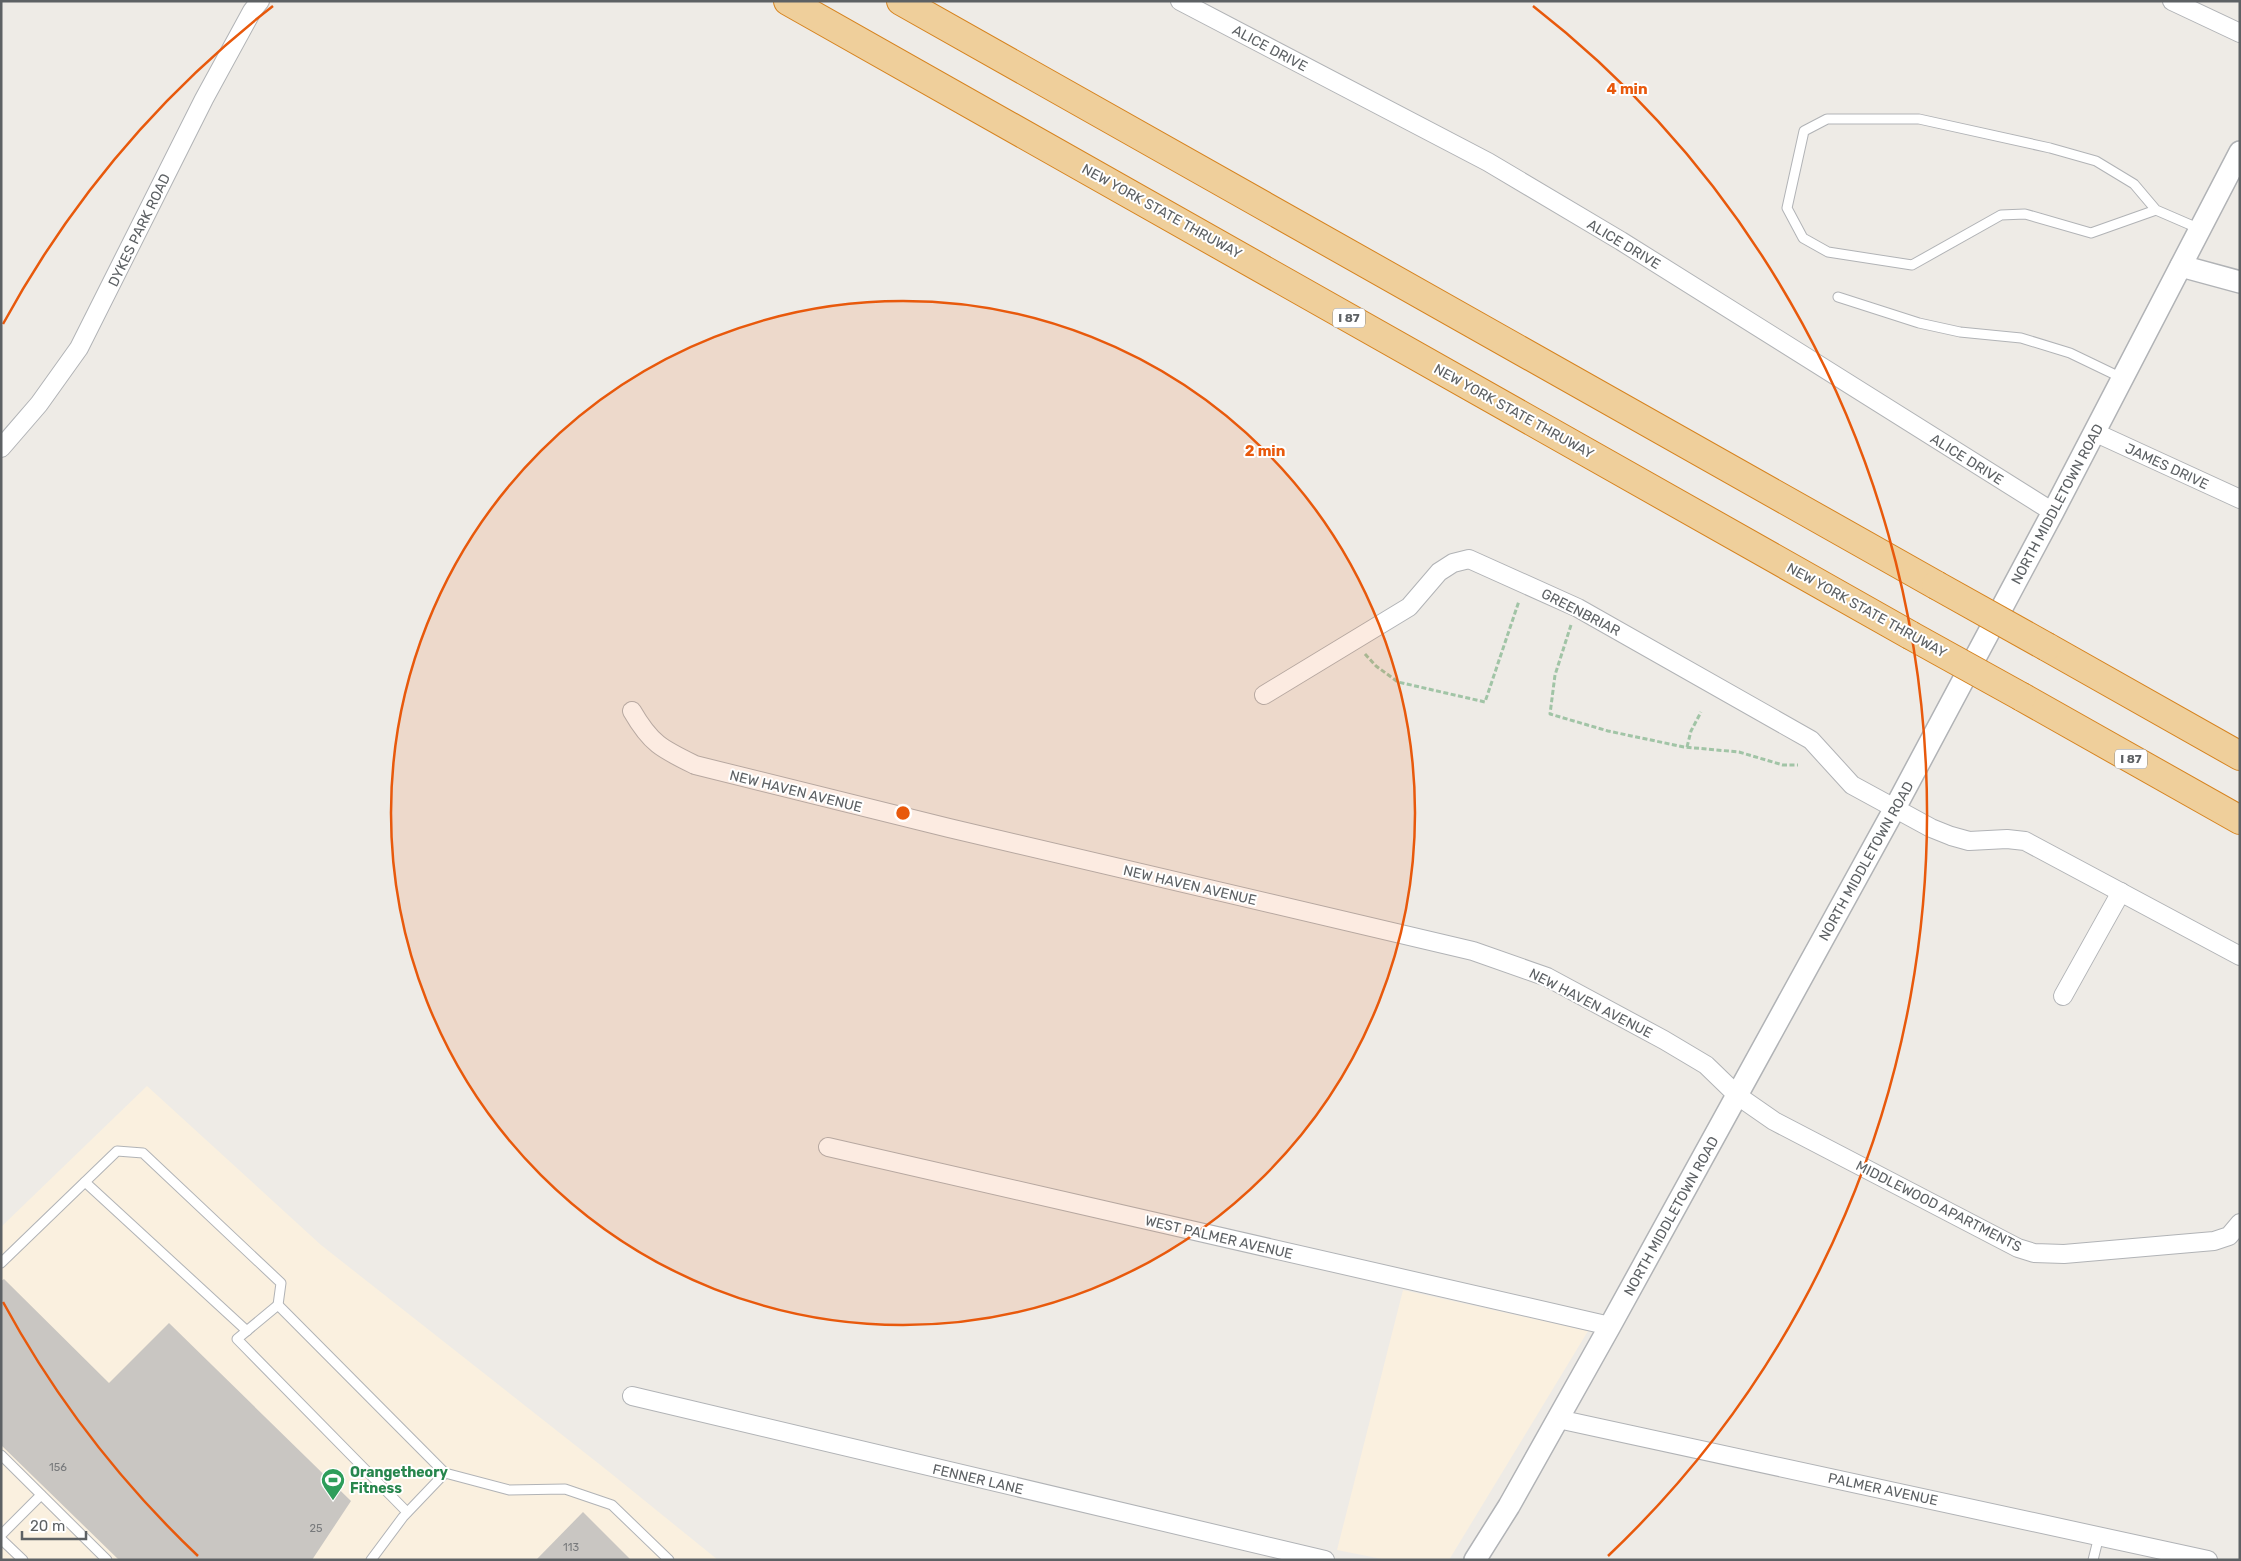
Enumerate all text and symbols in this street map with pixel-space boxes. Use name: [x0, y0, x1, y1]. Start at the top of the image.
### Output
street label: ALICE DRIVE: [1229, 22, 1310, 75]
text: 4 min: [1606, 80, 1648, 98]
street label: NEW YORK STATE THRUWAY: [1079, 160, 1245, 263]
street label: DYKES PARK ROAD: [105, 171, 174, 289]
street label: ALICE DRIVE: [1584, 216, 1664, 273]
road number: I 87: [1333, 308, 1365, 328]
street label: NEW YORK STATE THRUWAY: [1431, 360, 1597, 463]
street label: NORTH MIDDLETOWN ROAD: [2008, 421, 2107, 587]
street label: ALICE DRIVE: [1927, 430, 2006, 489]
street label: JAMES DRIVE: [2122, 440, 2211, 493]
text: 2 min: [1245, 442, 1285, 460]
street label: NEW YORK STATE THRUWAY: [1784, 559, 1950, 662]
street label: GREENBRIAR: [1538, 585, 1623, 640]
road number: I 87: [2115, 750, 2147, 769]
street label: NEW HAVEN AVENUE: [728, 767, 864, 816]
street label: NORTH MIDDLETOWN ROAD: [1815, 779, 1917, 944]
centre of rings: [894, 804, 912, 822]
street label: NEW HAVEN AVENUE: [1122, 862, 1258, 909]
street label: NEW HAVEN AVENUE: [1526, 965, 1655, 1042]
street label: NORTH MIDDLETOWN ROAD: [1620, 1134, 1722, 1299]
street label: MIDDLEWOOD APARTMENTS: [1853, 1157, 2025, 1256]
street label: WEST PALMER AVENUE: [1143, 1212, 1295, 1263]
house number: 156: [49, 1461, 67, 1474]
street label: FENNER LANE: [931, 1461, 1025, 1498]
place label: Orangetheory Fitness: [350, 1464, 448, 1497]
sports icon: Orangetheory Fitness: [320, 1467, 346, 1501]
street label: PALMER AVENUE: [1826, 1470, 1939, 1509]
scale bar: [22, 1508, 86, 1540]
text: 20 m: [30, 1517, 65, 1535]
house number: 25: [310, 1522, 323, 1535]
house number: 113: [563, 1541, 579, 1554]

